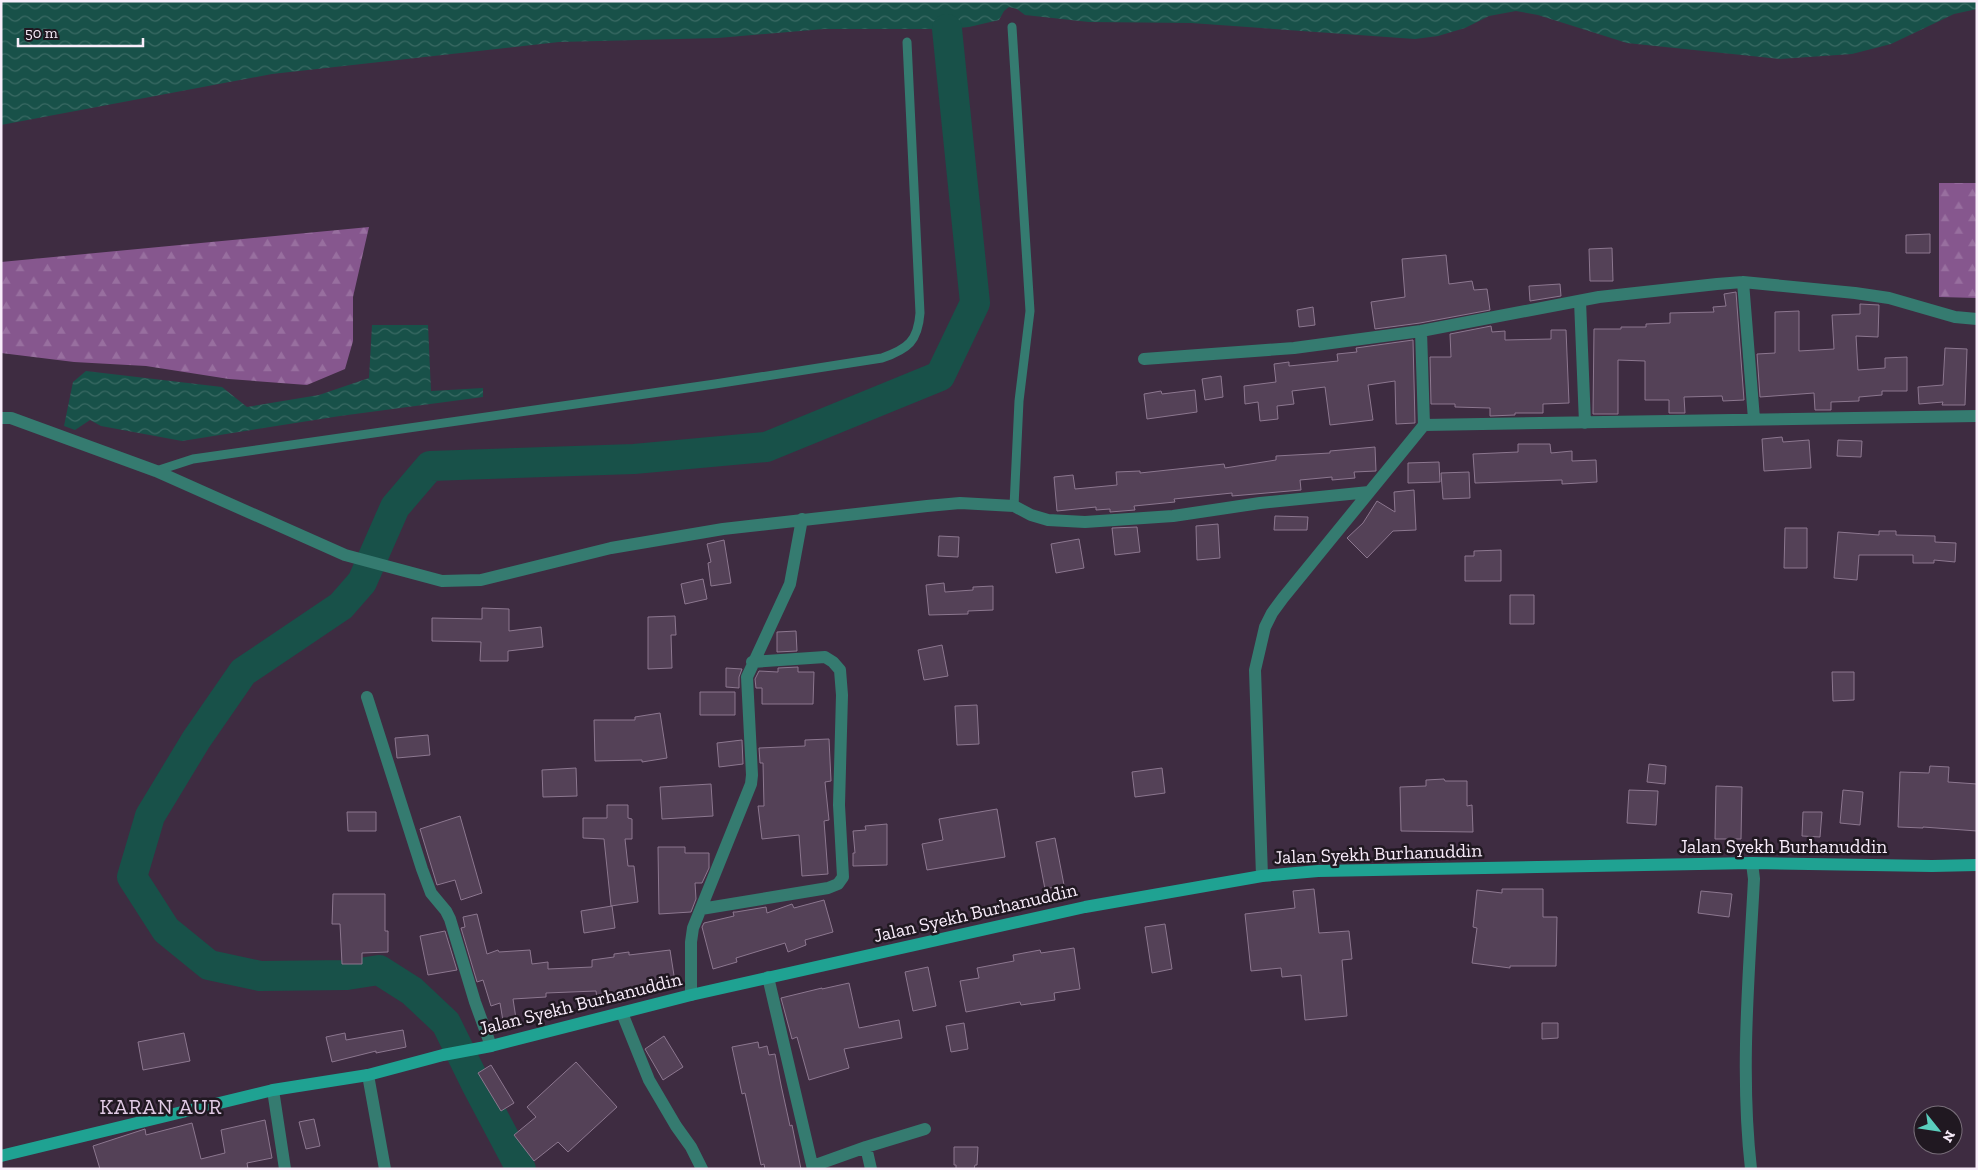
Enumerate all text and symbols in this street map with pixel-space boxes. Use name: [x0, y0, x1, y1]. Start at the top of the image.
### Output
scale bar: [18, 15, 142, 47]
text: 50 m: [25, 24, 58, 42]
street label: Jalan Syekh Burhanuddin: [1679, 835, 1887, 858]
street label: Jalan Syekh Burhanuddin: [1274, 838, 1483, 869]
street label: Jalan Syekh Burhanuddin: [871, 878, 1079, 947]
street label: Jalan Syekh Burhanuddin: [476, 967, 684, 1040]
district label: KARAN AUR: [99, 1094, 223, 1119]
north arrow: [1913, 1105, 1963, 1155]
text: N: [1939, 1127, 1959, 1145]

